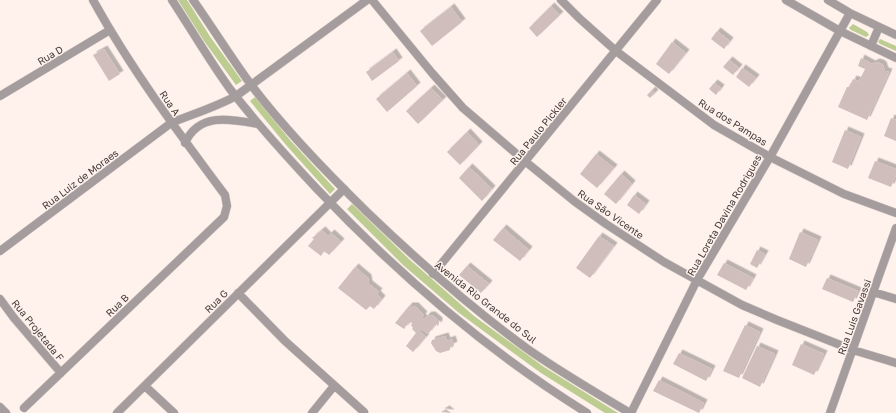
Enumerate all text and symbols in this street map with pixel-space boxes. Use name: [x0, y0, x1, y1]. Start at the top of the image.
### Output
street label: Rua D: [35, 43, 65, 67]
street label: Rua A: [157, 88, 183, 118]
street label: Rua Paulo Pickler: [507, 95, 569, 167]
street label: Rua dos Pampas: [696, 96, 770, 148]
street label: Rua Luiz de Moraes: [40, 146, 120, 212]
street label: Rua Loreta Davina Rodrigues: [684, 152, 764, 278]
street label: Rua São Vicente: [576, 187, 646, 241]
street label: Avenida Rio Grande do Sul: [433, 259, 539, 345]
street label: Rua Luis Gavassi: [835, 278, 873, 356]
street label: Rua G: [202, 287, 230, 315]
street label: Rua B: [103, 291, 131, 319]
street label: Rua Projetada F: [10, 297, 66, 363]

